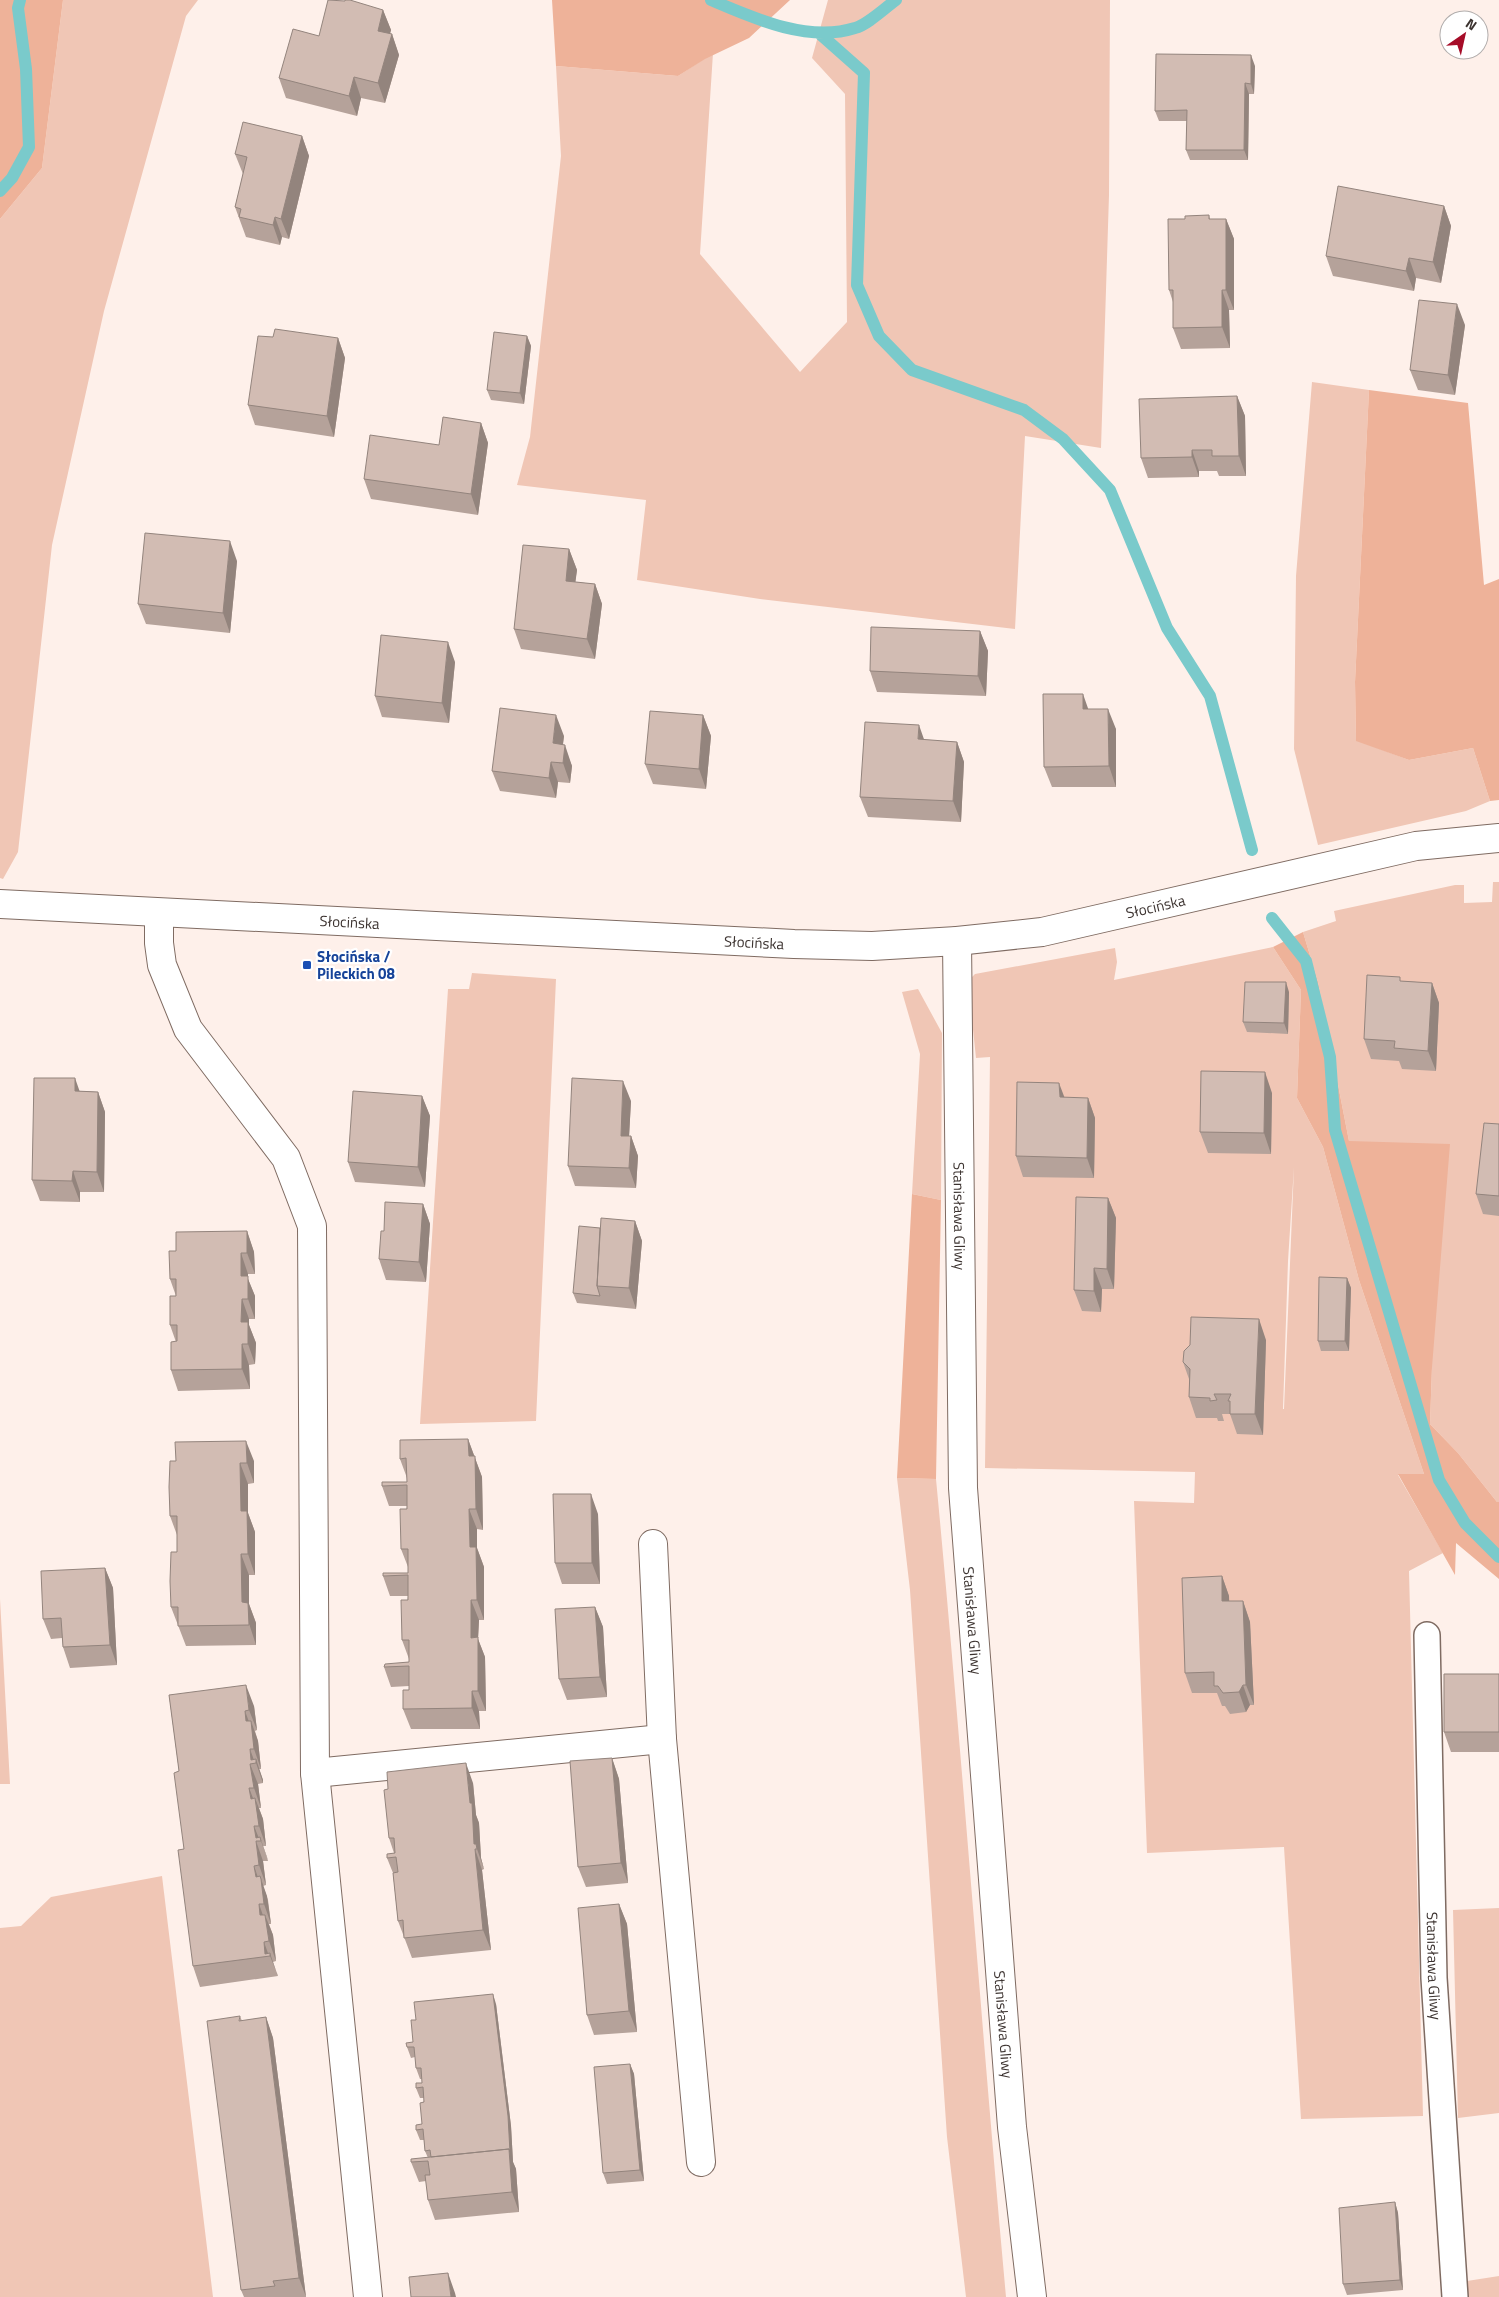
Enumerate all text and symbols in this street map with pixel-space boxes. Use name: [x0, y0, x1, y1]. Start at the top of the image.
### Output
north arrow: [1439, 10, 1489, 60]
text: N: [1462, 12, 1481, 35]
street label: Słocińska: [1123, 888, 1188, 924]
street label: Słocińska: [319, 909, 381, 935]
street label: Słocińska: [723, 929, 785, 955]
place label: Słocińska / Pileckich 08: [317, 945, 395, 985]
marker: Słocińska / Pileckich 08: [301, 959, 313, 971]
street label: Stanisława Gliwy: [948, 1162, 972, 1270]
street label: Stanisława Gliwy: [958, 1566, 989, 1675]
street label: Stanisława Gliwy: [1421, 1912, 1448, 2021]
street label: Stanisława Gliwy: [989, 1970, 1020, 2079]

